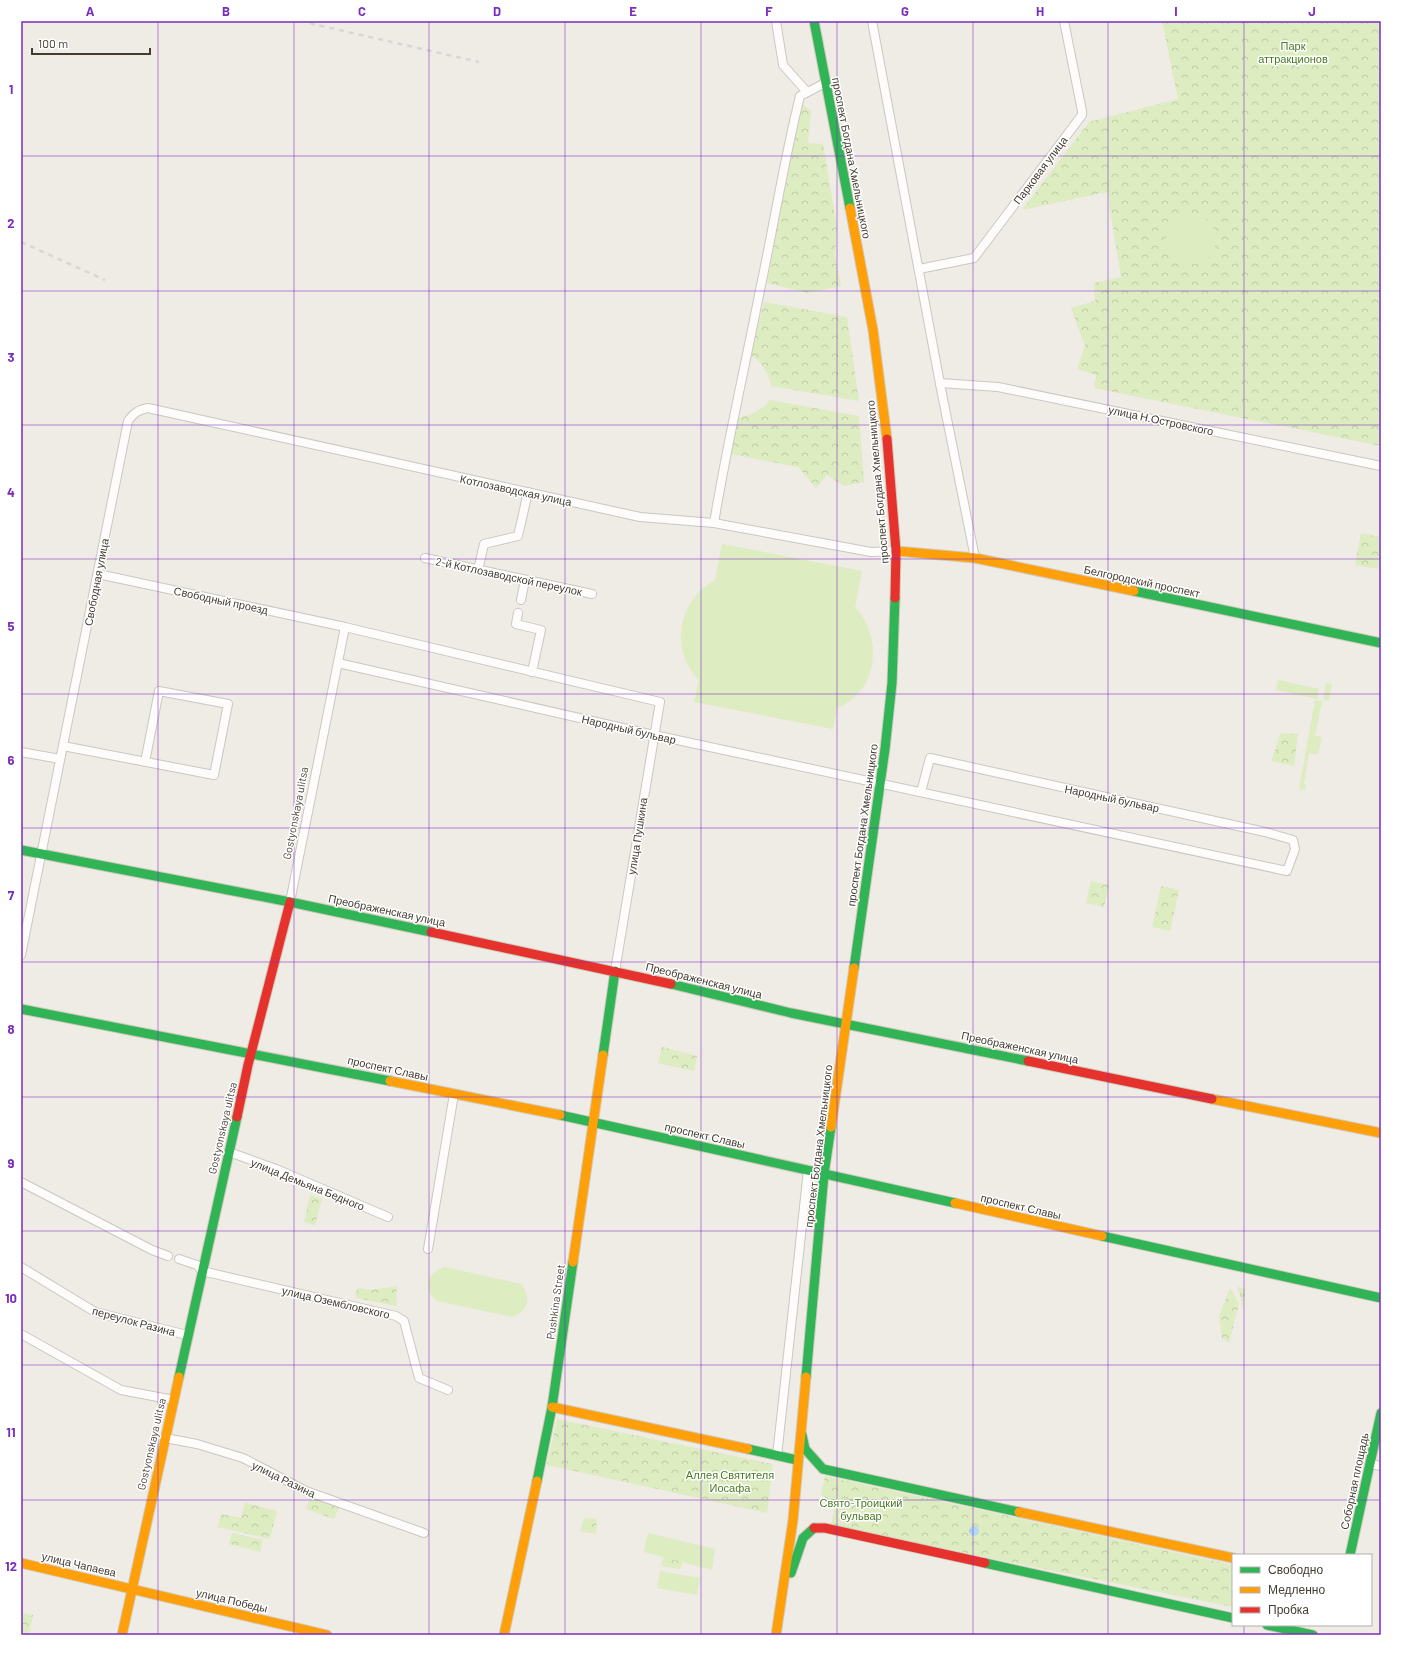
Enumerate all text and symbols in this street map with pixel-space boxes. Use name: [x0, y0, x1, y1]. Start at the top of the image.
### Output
text: A: [86, 3, 95, 19]
text: B: [222, 3, 230, 19]
text: C: [358, 3, 366, 19]
text: D: [493, 3, 501, 19]
text: E: [629, 3, 637, 19]
text: F: [765, 3, 773, 19]
text: G: [901, 3, 909, 19]
text: H: [1036, 3, 1044, 19]
text: I: [1174, 3, 1178, 19]
text: J: [1308, 3, 1316, 19]
scale bar: [32, 30, 150, 56]
text: 100 m: [38, 36, 68, 50]
park label: Парк аттракционов: [1258, 39, 1328, 65]
street label: проспект Богдана Хмельницкого: [830, 76, 874, 240]
text: 1: [9, 81, 13, 97]
street label: Парковая улица: [1010, 133, 1070, 206]
text: 2: [7, 215, 15, 231]
text: 3: [7, 349, 15, 365]
street label: проспект Богдана Хмельницкого: [863, 400, 891, 564]
street label: улица Н.Островского: [1107, 403, 1215, 437]
street label: Котлозаводская улица: [459, 472, 574, 508]
text: 4: [7, 484, 15, 500]
street label: Свободная улица: [81, 536, 111, 627]
street label: 2-й Котлозаводской переулок: [435, 554, 583, 598]
street label: Белгородский проспект: [1083, 562, 1201, 600]
street label: Свободный проезд: [173, 584, 270, 616]
text: 5: [7, 618, 15, 634]
street label: Народный бульвар: [581, 712, 677, 746]
street label: проспект Богдана Хмельницкого: [844, 743, 880, 907]
text: 6: [8, 752, 15, 768]
street label: Gostyonskaya ulitsa: [280, 766, 310, 860]
street label: Народный бульвар: [1064, 782, 1160, 814]
street label: улица Пушкина: [624, 796, 650, 875]
text: 7: [8, 887, 15, 903]
street label: Преображенская улица: [327, 891, 448, 929]
street label: Преображенская улица: [644, 959, 764, 1001]
text: 8: [7, 1021, 15, 1037]
street label: Преображенская улица: [960, 1028, 1081, 1066]
street label: проспект Славы: [346, 1053, 430, 1083]
street label: проспект Богдана Хмельницкого: [802, 1064, 834, 1228]
street label: Gostyonskaya ulitsa: [205, 1081, 239, 1175]
street label: проспект Славы: [664, 1119, 747, 1151]
text: 9: [8, 1155, 15, 1171]
street label: улица Демьяна Бедного: [249, 1155, 367, 1213]
street label: проспект Славы: [980, 1190, 1063, 1222]
street label: Pushkina Street: [543, 1264, 567, 1340]
street label: улица Озембловского: [281, 1283, 391, 1321]
text: 10: [5, 1290, 17, 1306]
street label: переулок Разина: [91, 1304, 178, 1339]
street label: Gostyonskaya ulitsa: [134, 1397, 168, 1491]
text: 11: [6, 1424, 16, 1440]
street label: Соборная площадь: [1337, 1431, 1371, 1531]
street label: улица Разина: [250, 1458, 319, 1500]
park label: Аллея Святителя Иосафа: [686, 1468, 774, 1494]
park label: Свято-Троицкий бульвар: [820, 1496, 902, 1522]
street label: улица Чапаева: [41, 1549, 118, 1579]
legend: [1232, 1554, 1372, 1626]
text: 12: [5, 1558, 17, 1574]
text: Свободно: [1268, 1562, 1323, 1577]
text: Медленно: [1268, 1582, 1325, 1597]
street label: улица Победы: [195, 1585, 269, 1615]
text: Пробка: [1268, 1602, 1309, 1617]

